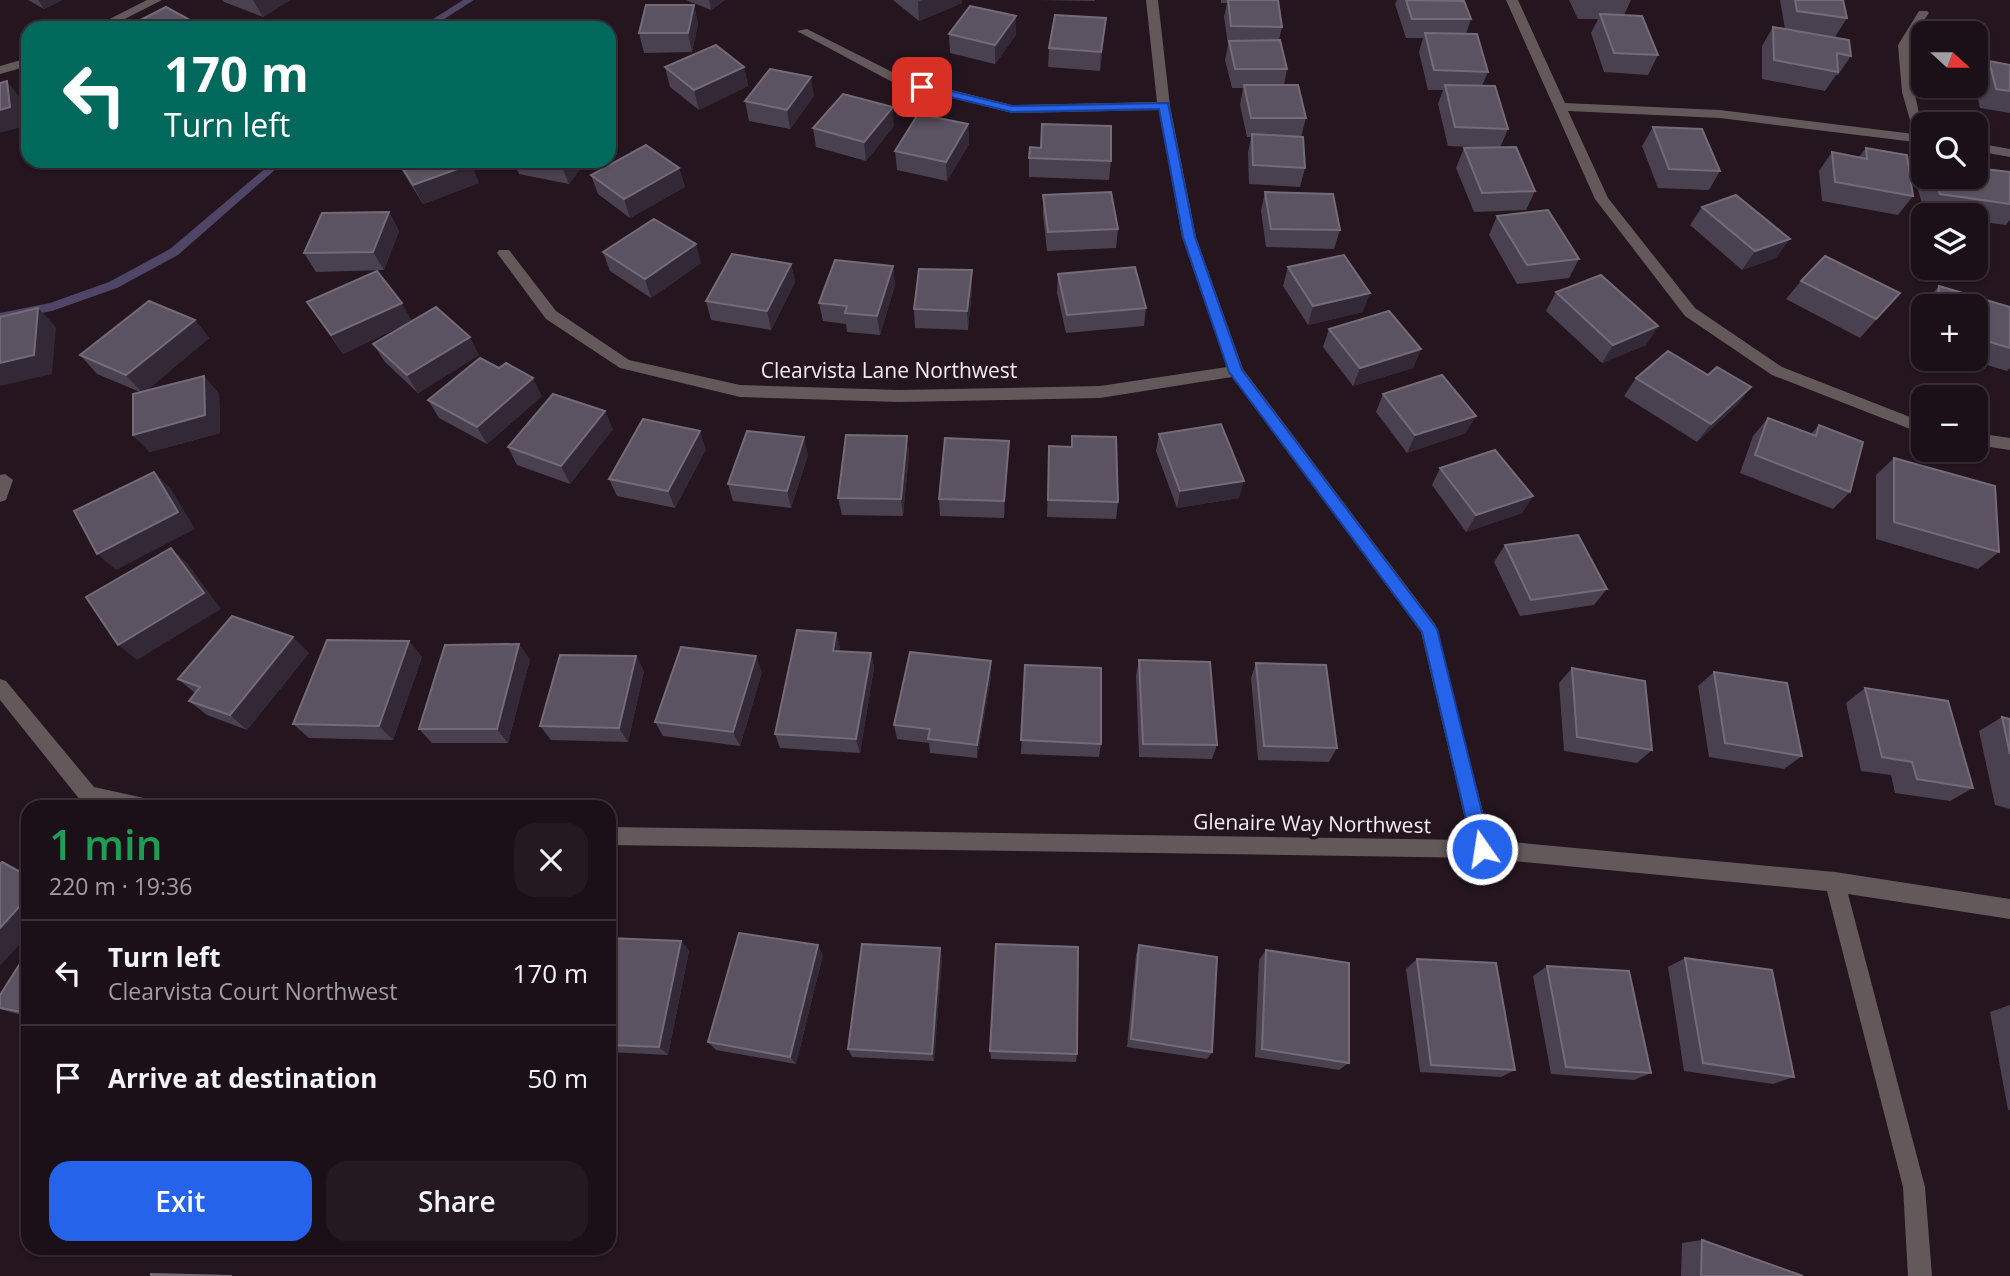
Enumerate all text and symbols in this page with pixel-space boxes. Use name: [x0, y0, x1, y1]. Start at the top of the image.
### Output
north arrow: [1911, 21, 1988, 98]
map controls: [1911, 21, 1988, 462]
text: 170 m: [164, 40, 309, 106]
icon: left: [49, 49, 140, 140]
pin: [892, 57, 952, 117]
icon: arrive: [903, 68, 941, 106]
text: Turn left: [164, 103, 290, 146]
button: search: [1911, 112, 1988, 189]
button: layers: [1911, 203, 1988, 280]
button: +: [1911, 294, 1988, 371]
street label: Clearvista Lane Northwest: [761, 356, 1017, 384]
button: −: [1911, 385, 1988, 462]
street label: Glenaire Way Northwest: [1193, 807, 1431, 839]
position arrow: [1445, 812, 1519, 886]
text: 1 min: [49, 815, 162, 872]
button: close: [514, 823, 588, 897]
text: 220 m · 19:36: [49, 870, 192, 902]
text: Turn left: [108, 939, 220, 975]
icon: left: [49, 954, 87, 992]
text: 170 m: [513, 955, 588, 991]
text: Clearvista Court Northwest: [108, 975, 397, 1007]
icon: arrive: [49, 1059, 87, 1097]
text: Arrive at destination: [108, 1060, 377, 1096]
text: 50 m: [527, 1060, 588, 1096]
button: Exit: [49, 1161, 312, 1241]
button: Share: [326, 1161, 588, 1241]

